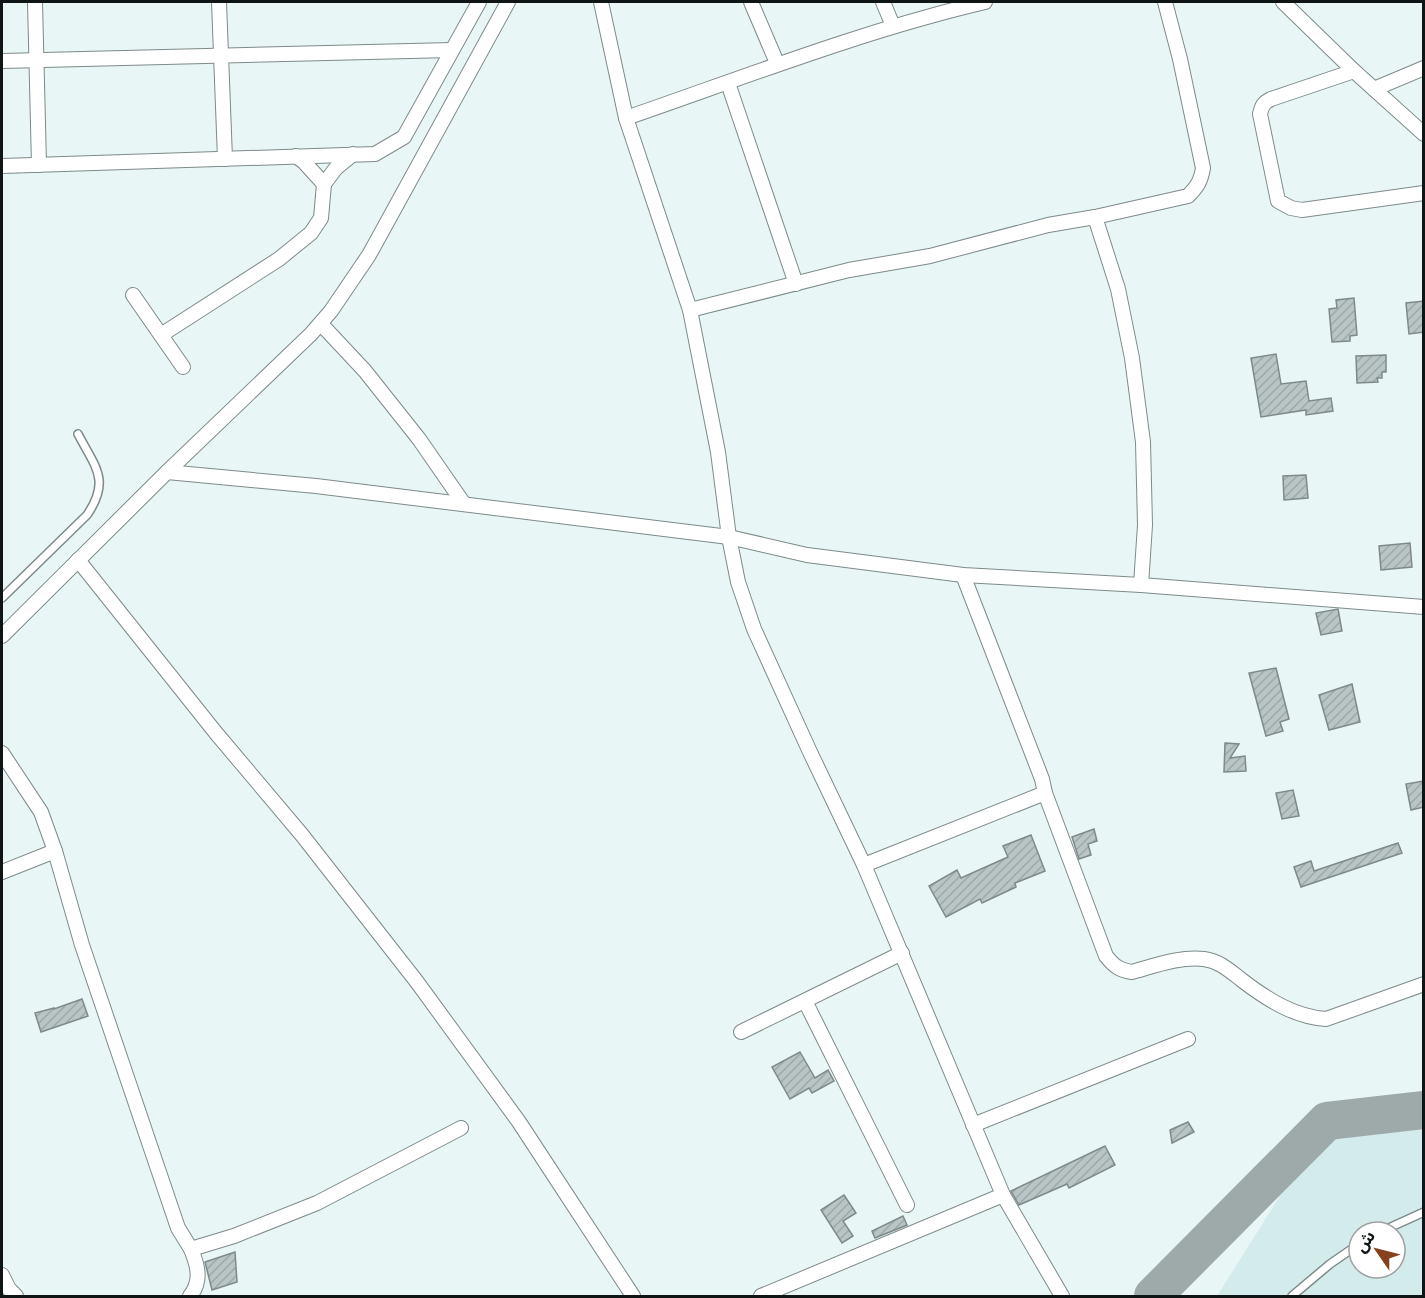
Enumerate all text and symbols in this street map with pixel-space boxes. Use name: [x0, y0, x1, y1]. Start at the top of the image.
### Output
north arrow: [1347, 1220, 1407, 1280]
text: ش: [1349, 1226, 1380, 1257]

